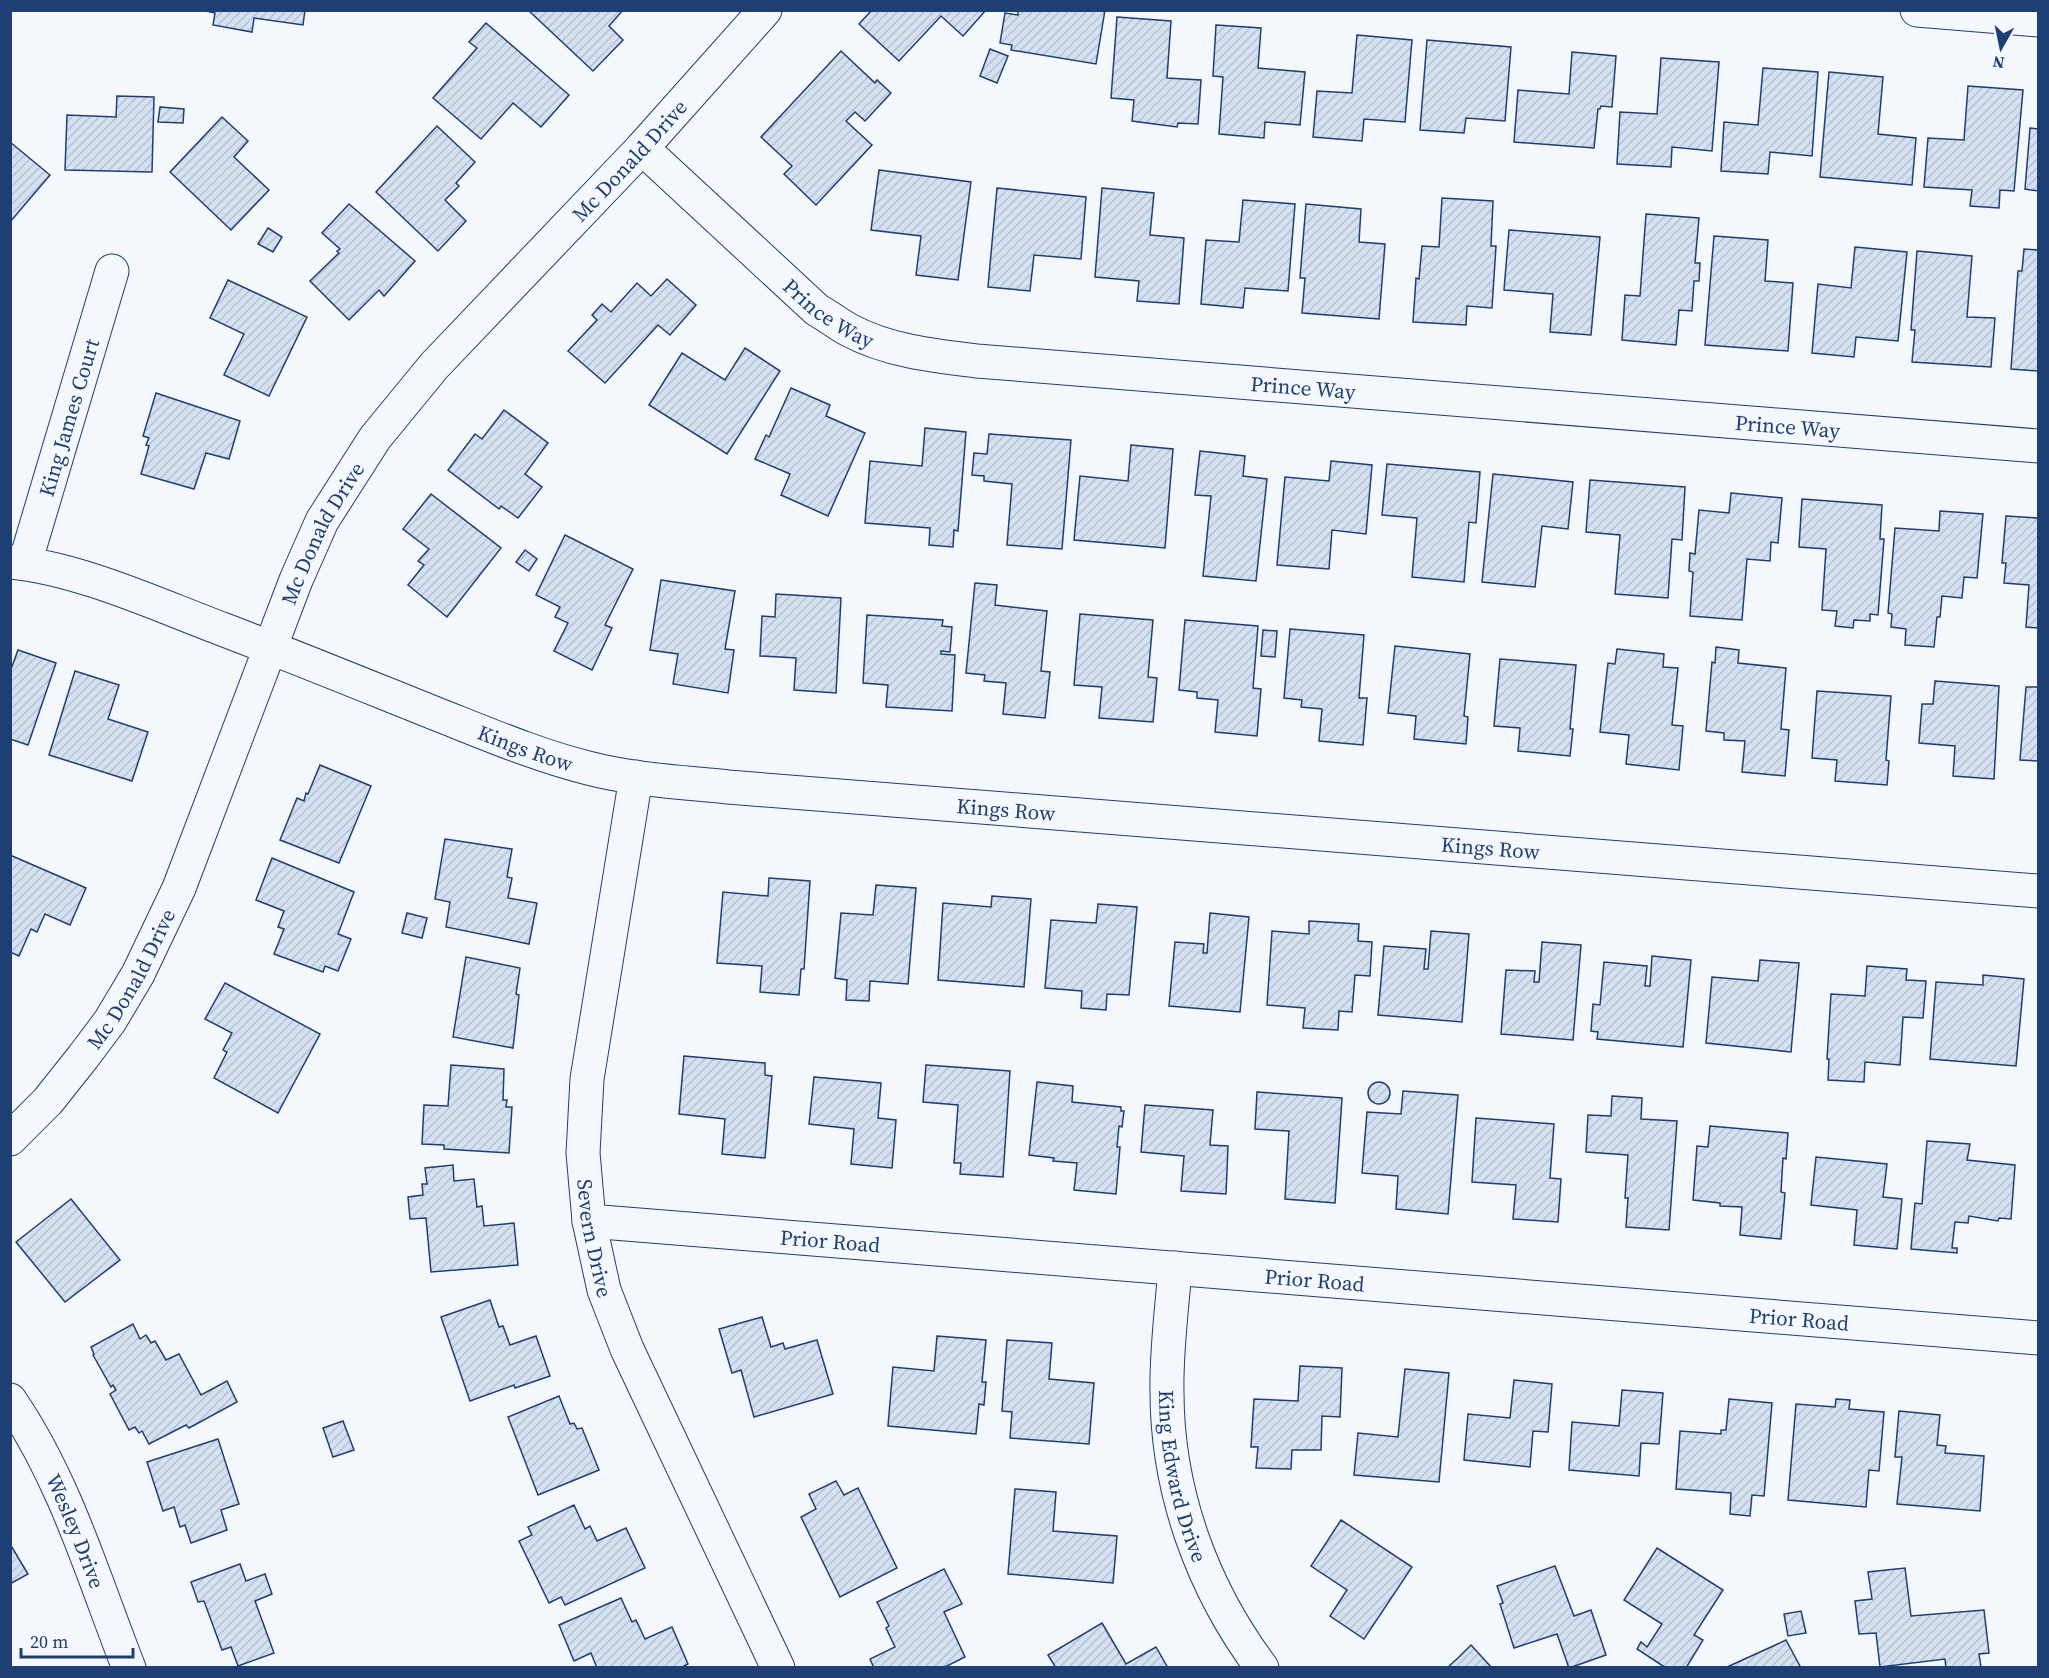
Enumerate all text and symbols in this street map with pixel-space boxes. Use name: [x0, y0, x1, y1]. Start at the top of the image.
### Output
north arrow: [1971, 18, 2031, 78]
text: N: [1991, 51, 2006, 75]
street label: Mc Donald Drive: [565, 93, 693, 228]
street label: Prince Way: [777, 271, 879, 354]
street label: King James Court: [31, 335, 106, 500]
street label: Prince Way: [1250, 368, 1357, 406]
street label: Prince Way: [1734, 407, 1842, 445]
street label: Mc Donald Drive: [274, 456, 371, 609]
street label: Kings Row: [474, 717, 576, 778]
street label: Kings Row: [955, 791, 1056, 827]
street label: Kings Row: [1440, 829, 1541, 866]
street label: Mc Donald Drive: [79, 904, 182, 1055]
street label: Severn Drive: [571, 1178, 620, 1302]
street label: Prior Road: [779, 1222, 881, 1259]
street label: Prior Road: [1263, 1261, 1366, 1298]
street label: Prior Road: [1748, 1300, 1850, 1337]
street label: King Edward Drive: [1152, 1390, 1215, 1566]
street label: Wesley Drive: [40, 1469, 112, 1592]
scale bar: [21, 1621, 134, 1659]
text: 20 m: [30, 1629, 68, 1654]

